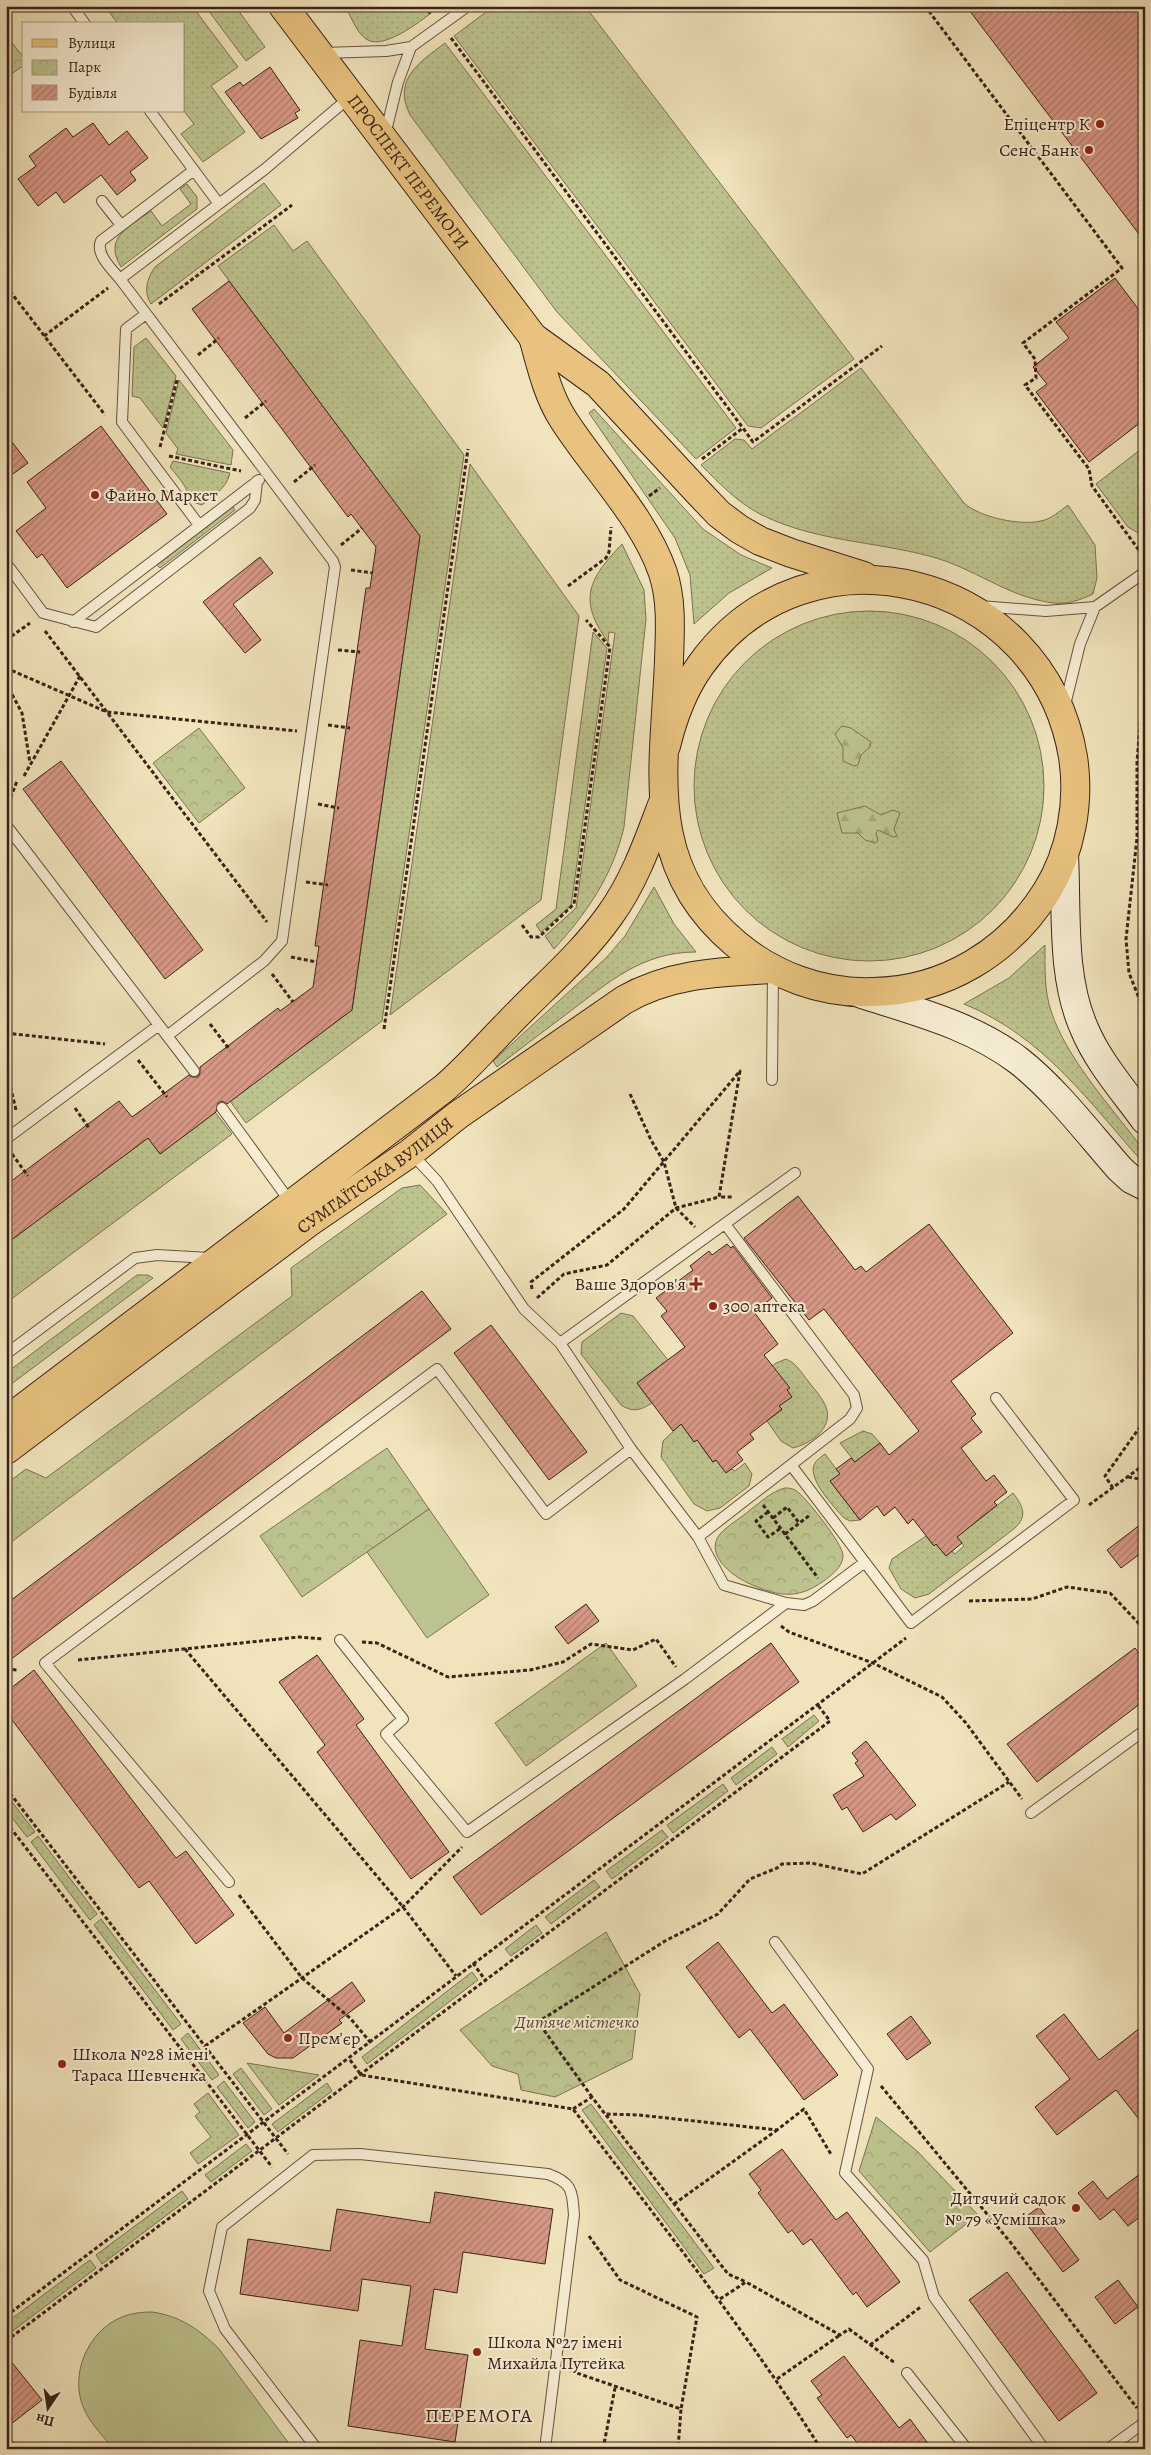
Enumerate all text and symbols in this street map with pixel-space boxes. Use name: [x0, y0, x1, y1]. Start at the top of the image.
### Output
legend: [22, 22, 185, 112]
text: Вулиця: [68, 33, 115, 53]
text: Парк: [68, 57, 101, 77]
text: Будівля: [68, 83, 117, 103]
street label: ПРОСПЕКТ ПЕРЕМОГИ: [342, 89, 475, 255]
place label: Епіцентр К: [1003, 112, 1091, 136]
marker: Епіцентр К: [1094, 118, 1106, 130]
place label: Сенс Банк: [999, 138, 1079, 162]
marker: Сенс Банк: [1083, 144, 1095, 156]
place label: Файно Маркет: [105, 483, 218, 507]
marker: Файно Маркет: [89, 489, 101, 501]
street label: СУМГАЇТСЬКА ВУЛИЦЯ: [292, 1111, 458, 1239]
place label: Ваше Здоров'я: [574, 1272, 686, 1296]
marker: Ваше Здоров'я: [690, 1278, 702, 1290]
place label: 300 аптека: [723, 1294, 806, 1318]
marker: 300 аптека: [707, 1300, 719, 1312]
park label: Дитяче містечко: [513, 2010, 639, 2034]
place label: Прем'єр: [298, 2026, 361, 2050]
marker: Прем'єр: [282, 2032, 294, 2044]
place label: Школа №28 імені Тараса Шевченка: [72, 2042, 209, 2087]
marker: Школа №28 імені Тараса Шевченка: [56, 2058, 68, 2070]
place label: Дитячий садок № 79 «Усмішка»: [945, 2186, 1066, 2231]
marker: Дитячий садок № 79 «Усмішка»: [1070, 2202, 1082, 2214]
place label: Школа №27 імені Михайла Путейка: [487, 2330, 626, 2375]
marker: Школа №27 імені Михайла Путейка: [471, 2346, 483, 2358]
north arrow: [22, 2382, 72, 2432]
district label: ПЕРЕМОГА: [425, 2402, 533, 2429]
text: Пн: [34, 2409, 56, 2431]

